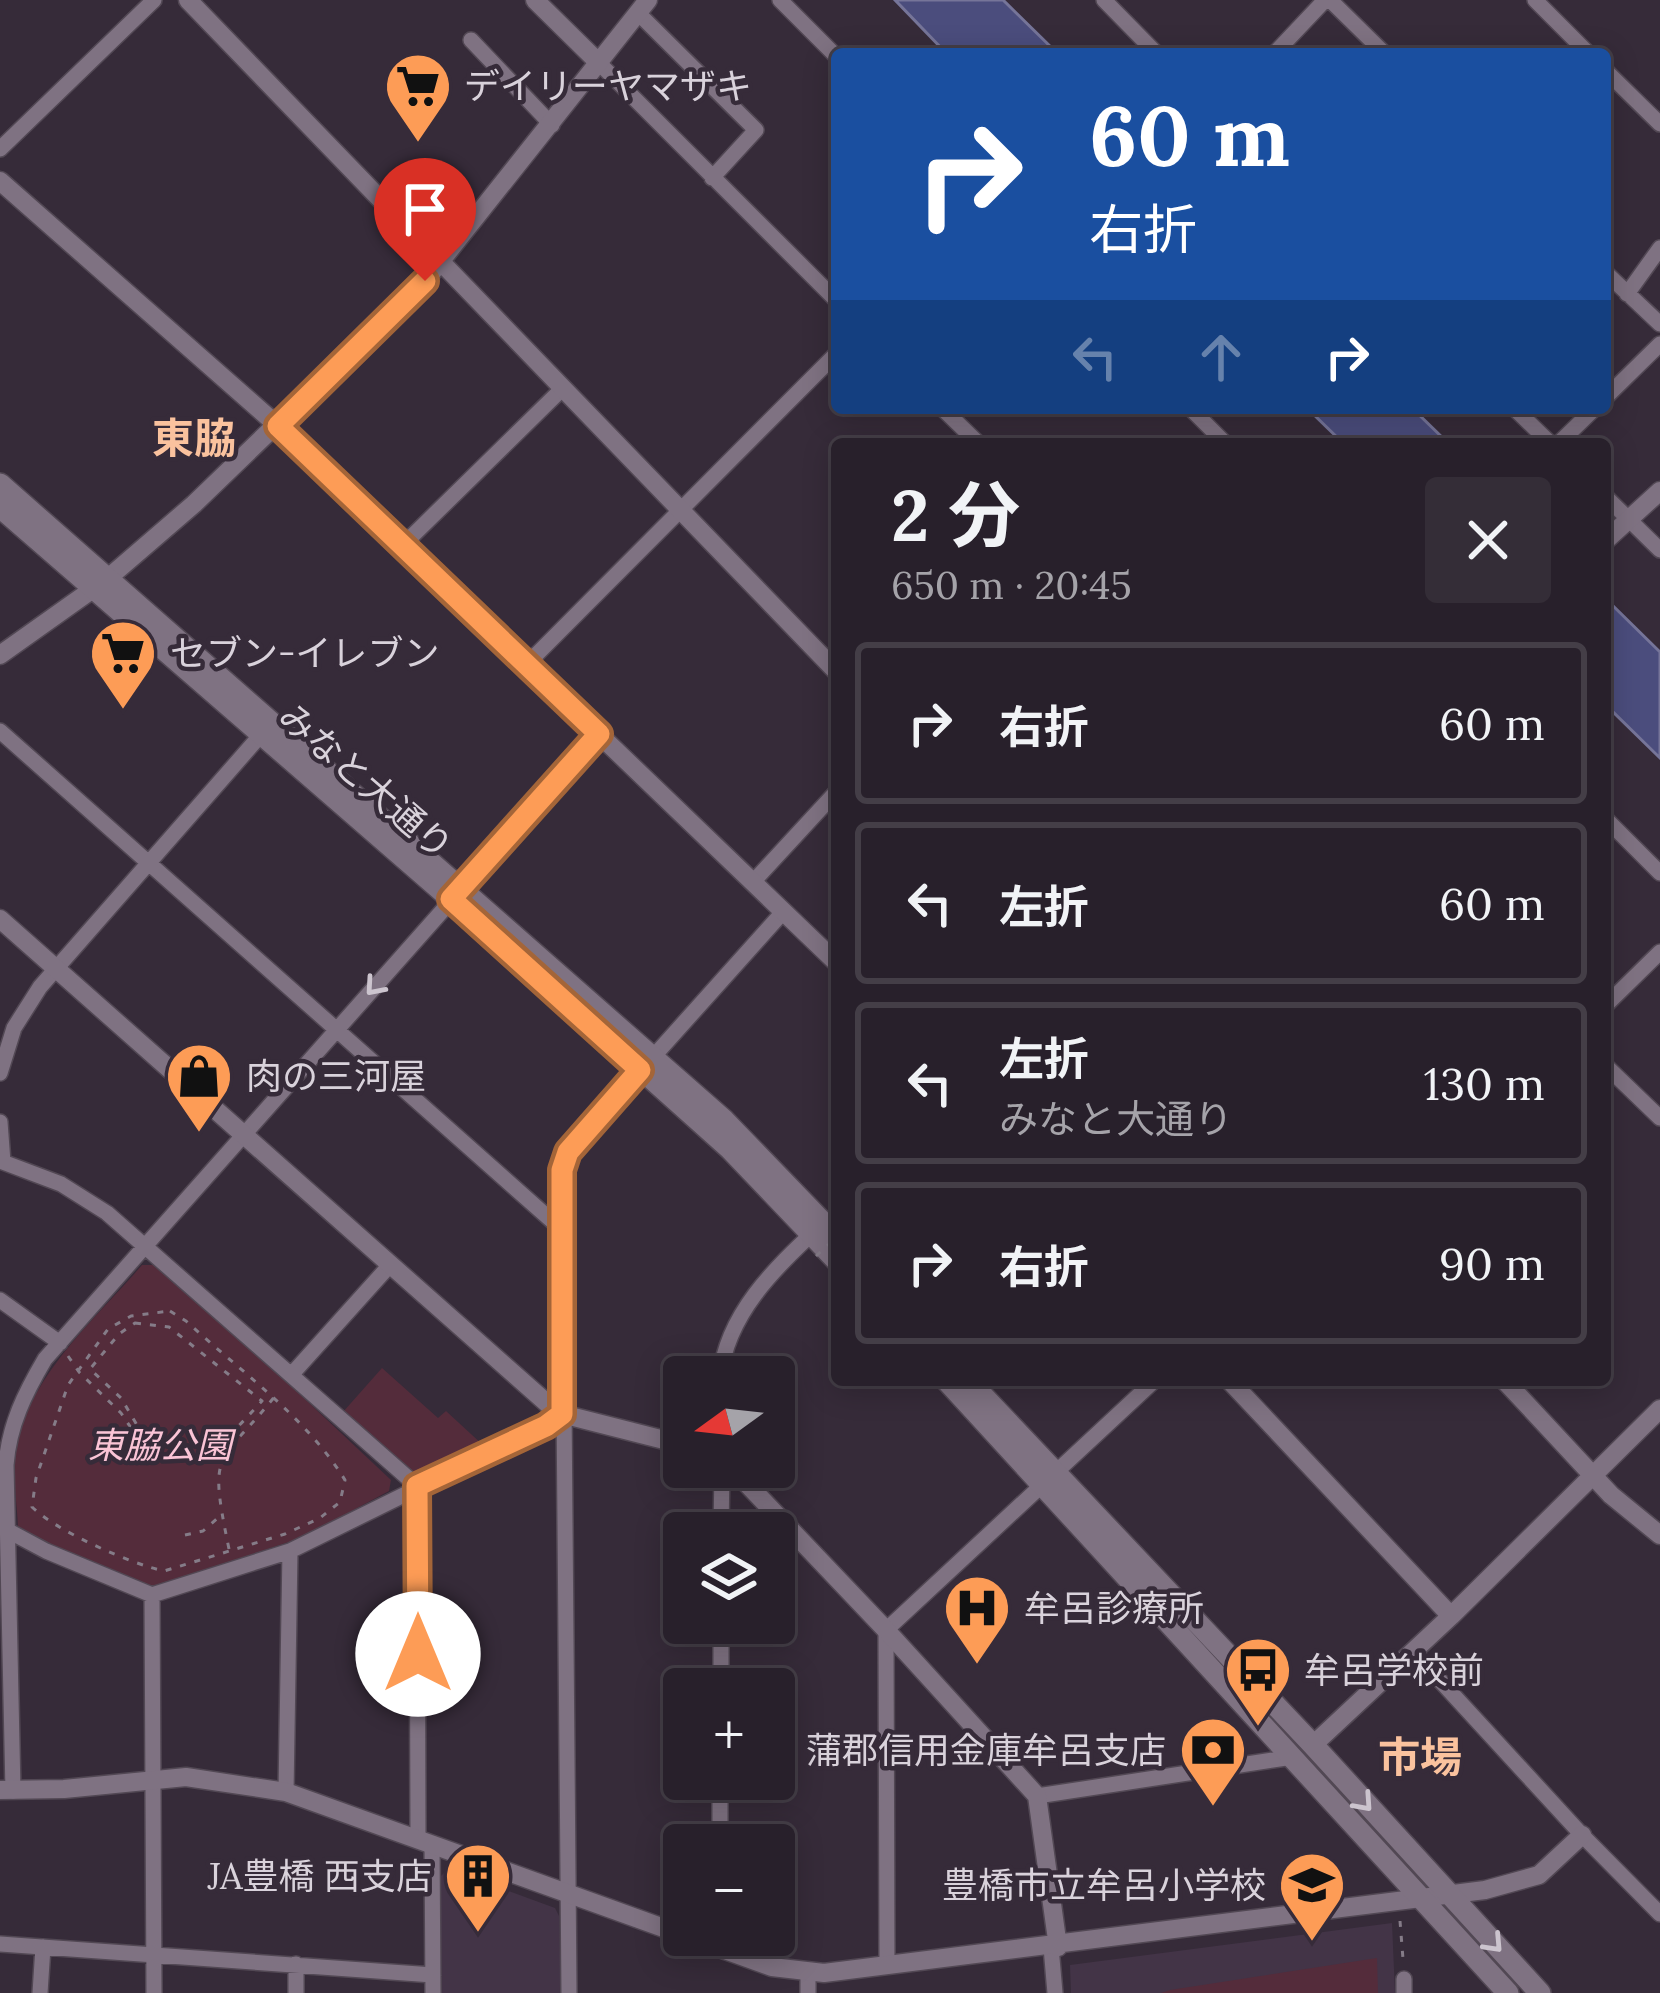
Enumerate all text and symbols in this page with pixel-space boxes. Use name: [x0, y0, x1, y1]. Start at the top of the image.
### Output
supermarket icon: デイリーヤマザキ: [383, 51, 453, 145]
place label: デイリーヤマザキ: [464, 63, 752, 109]
text: 60 m: [1089, 81, 1290, 189]
icon: right: [891, 96, 1047, 252]
pin: [374, 158, 476, 281]
icon: arrive: [392, 176, 458, 242]
text: 右折: [1089, 195, 1197, 264]
icon: left: [1062, 324, 1128, 390]
icon: ahead: [1188, 324, 1254, 390]
icon: right: [1314, 324, 1380, 390]
district label: 東脇: [152, 411, 236, 465]
text: 2 分: [891, 469, 1020, 561]
button: close: [1425, 477, 1551, 603]
text: 650 m · 20:45: [891, 560, 1132, 610]
supermarket icon: セブン-イレブン: [88, 618, 158, 712]
place label: セブン-イレブン: [170, 630, 440, 676]
icon: right: [897, 690, 963, 756]
street label: みなと大通り: [269, 693, 463, 869]
text: 60 m: [1439, 695, 1545, 752]
text: 右折: [999, 698, 1089, 755]
icon: left: [897, 870, 963, 936]
text: 60 m: [1439, 875, 1545, 932]
text: 左折: [999, 878, 1089, 935]
one-way arrow: [367, 974, 389, 996]
text: 左折: [999, 1030, 1089, 1087]
shop icon: 肉の三河屋: [164, 1041, 234, 1135]
icon: left: [897, 1050, 963, 1116]
place label: 肉の三河屋: [246, 1053, 426, 1099]
text: 130 m: [1424, 1055, 1545, 1112]
text: みなと大通り: [999, 1094, 1233, 1144]
icon: right: [897, 1230, 963, 1296]
text: 90 m: [1439, 1235, 1545, 1292]
text: 右折: [999, 1238, 1089, 1295]
north arrow: [663, 1356, 795, 1488]
map controls: [663, 1356, 795, 1956]
park label: 東脇公園: [88, 1422, 237, 1468]
button: layers: [663, 1512, 795, 1644]
hospital icon: 牟呂診療所: [942, 1573, 1012, 1667]
place label: 牟呂診療所: [1024, 1585, 1204, 1631]
position arrow: [355, 1591, 481, 1717]
bus stop icon: 牟呂学校前: [1223, 1635, 1293, 1729]
place label: 牟呂学校前: [1304, 1647, 1484, 1693]
button: +: [663, 1668, 795, 1800]
bank icon: 蒲郡信用金庫牟呂支店: [1178, 1715, 1248, 1809]
place label: 蒲郡信用金庫牟呂支店: [806, 1727, 1166, 1773]
district label: 市場: [1378, 1730, 1462, 1784]
one-way arrow: [1350, 1789, 1371, 1810]
button: −: [663, 1824, 795, 1956]
building icon: JA豊橋 西支店: [443, 1841, 513, 1935]
school or university icon: 豊橋市立牟呂小学校: [1277, 1850, 1347, 1944]
place label: JA豊橋 西支店: [207, 1853, 432, 1899]
place label: 豊橋市立牟呂小学校: [942, 1862, 1266, 1908]
one-way arrow: [1479, 1930, 1501, 1952]

